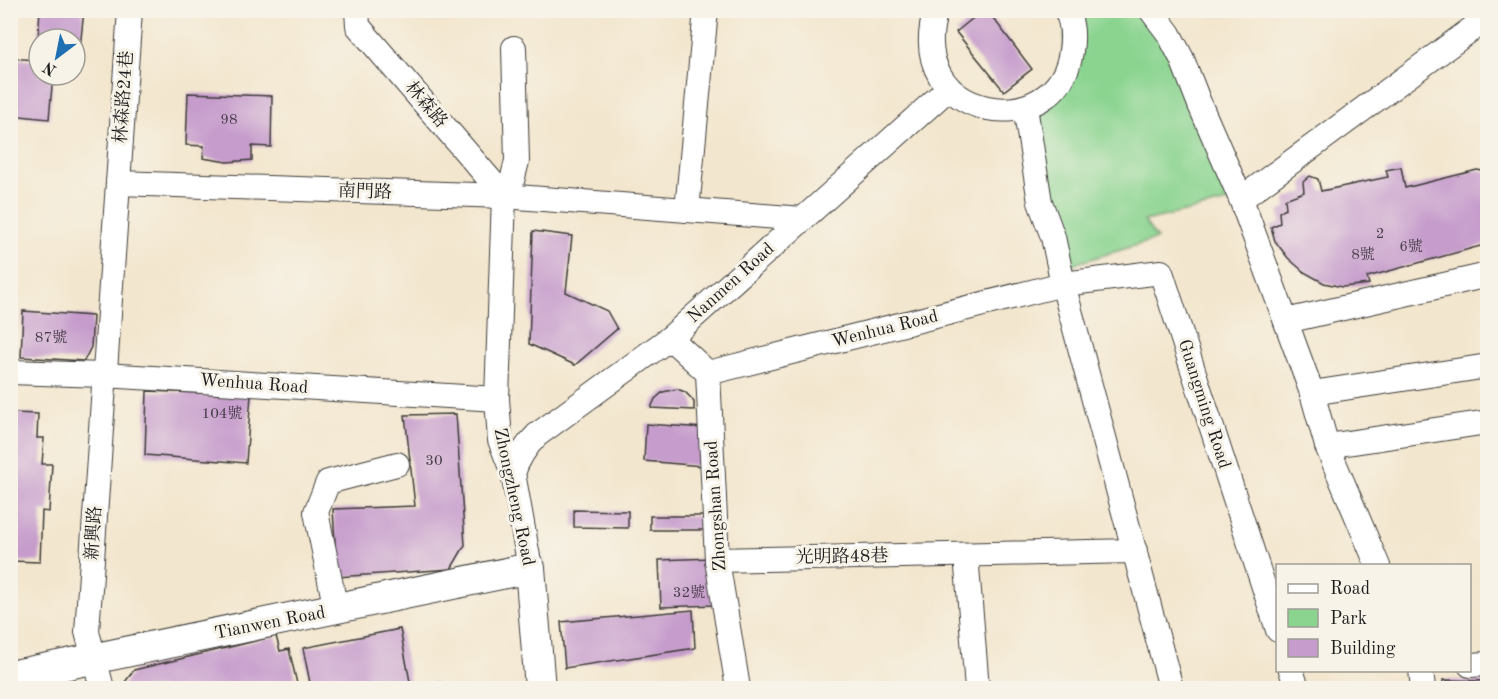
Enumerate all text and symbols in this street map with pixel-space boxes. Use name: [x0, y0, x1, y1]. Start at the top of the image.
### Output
north arrow: [27, 27, 87, 87]
street label: 林森路24巷: [110, 50, 136, 144]
text: N: [40, 58, 60, 78]
street label: 林森路: [402, 77, 452, 131]
house number: 98: [220, 113, 238, 128]
street label: 南門路: [338, 180, 392, 202]
house number: 2: [1376, 227, 1384, 242]
house number: 6號: [1399, 238, 1423, 255]
street label: Nanmen Road: [684, 240, 778, 326]
house number: 8號: [1351, 246, 1375, 263]
street label: Wenhua Road: [830, 307, 940, 351]
house number: 87號: [35, 329, 67, 346]
street label: Guangming Road: [1175, 337, 1233, 471]
street label: Wenhua Road: [199, 371, 309, 397]
house number: 104號: [201, 405, 243, 422]
street label: Zhongzheng Road: [491, 426, 537, 568]
street label: Zhongshan Road: [702, 440, 730, 572]
house number: 30: [425, 454, 443, 469]
street label: 新興路: [81, 505, 105, 561]
street label: 光明路48巷: [795, 545, 889, 567]
legend: [1276, 564, 1471, 672]
text: Road: [1330, 580, 1370, 598]
house number: 32號: [673, 584, 705, 601]
street label: Tianwen Road: [213, 603, 327, 643]
text: Park: [1330, 610, 1367, 628]
text: Building: [1330, 640, 1396, 658]

